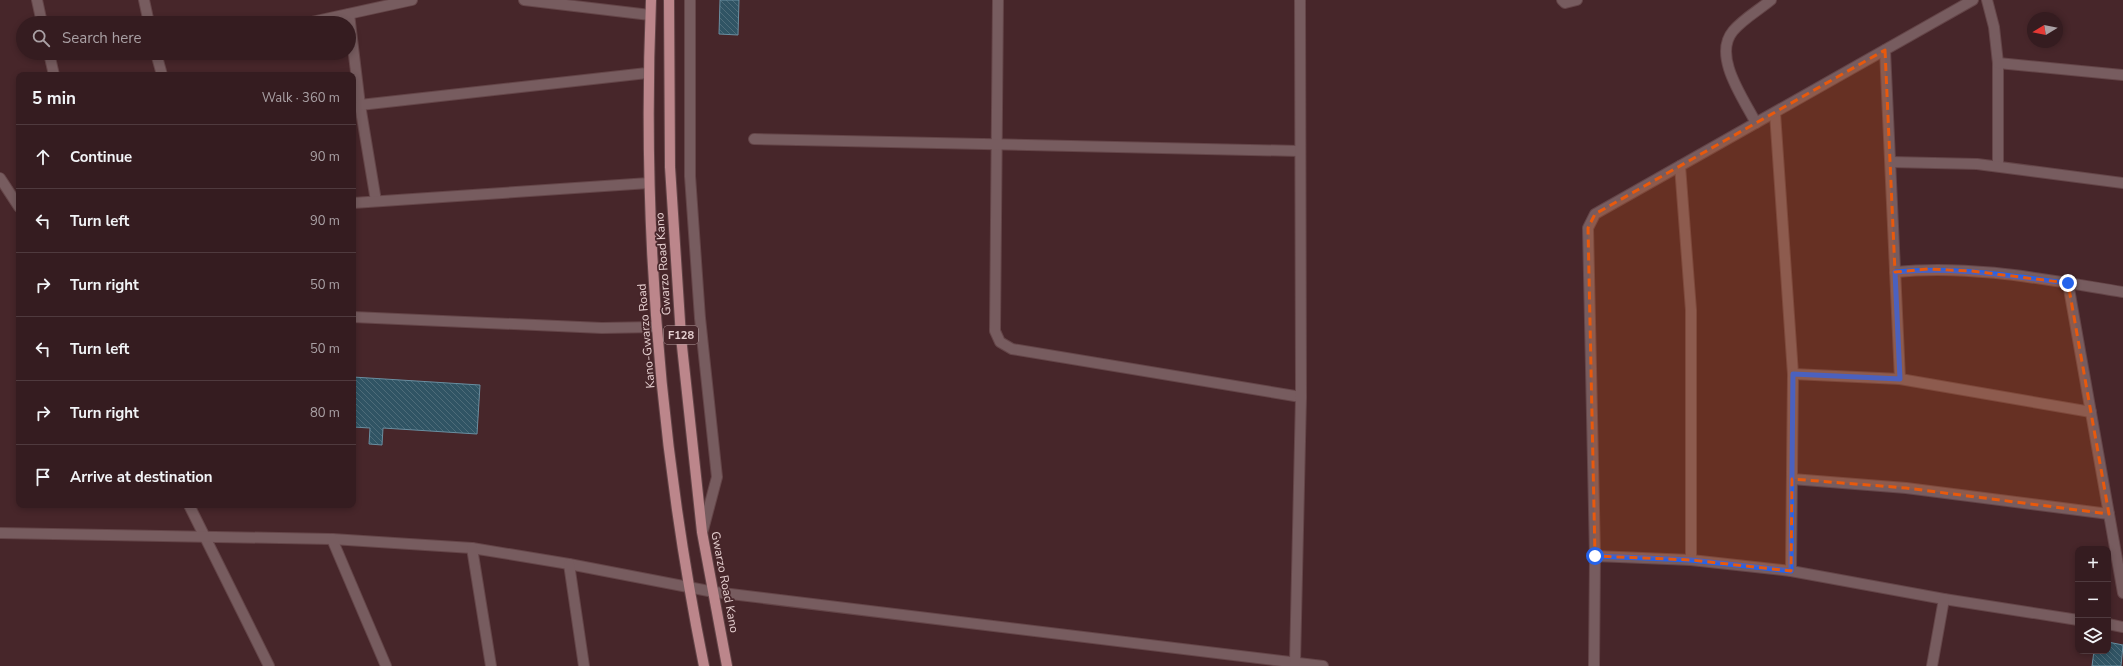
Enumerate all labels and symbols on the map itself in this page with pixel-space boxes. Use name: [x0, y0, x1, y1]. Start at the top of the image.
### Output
north arrow: [2027, 12, 2063, 48]
street label: Gwarzo Road Kano: [651, 212, 675, 316]
route end: [2059, 274, 2077, 292]
street label: Kano-Gwarzo Road: [633, 283, 659, 389]
road number: F128: [664, 326, 698, 344]
street label: Gwarzo Road Kano: [707, 530, 743, 634]
route start: [1586, 547, 1604, 565]

